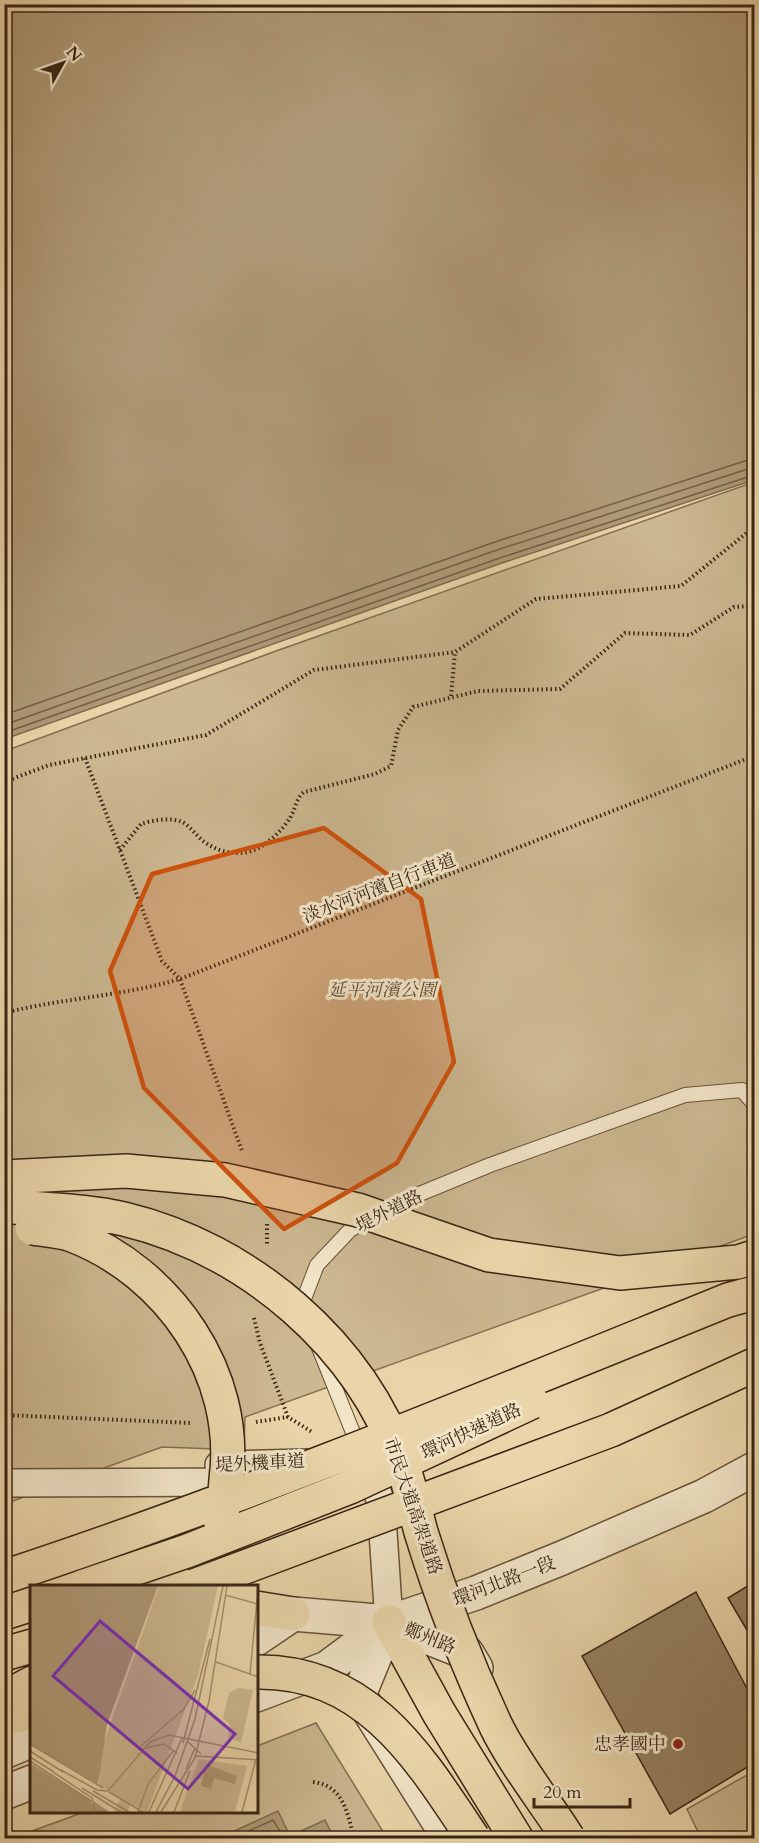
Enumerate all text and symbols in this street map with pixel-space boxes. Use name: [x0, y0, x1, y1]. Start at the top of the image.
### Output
north arrow: [33, 33, 93, 93]
text: N: [61, 42, 87, 66]
street label: 淡水河河濱自行車道: [299, 848, 459, 929]
park label: 延平河濱公園: [328, 978, 439, 1003]
street label: 堤外道路: [351, 1184, 427, 1239]
street label: 環河快速道路: [417, 1397, 525, 1466]
street label: 市民大道高架道路: [377, 1434, 448, 1578]
street label: 堤外機車道: [214, 1449, 306, 1478]
street label: 環河北路一段: [449, 1550, 559, 1612]
inset map: [30, 1585, 258, 1813]
street label: 鄭州路: [400, 1617, 460, 1660]
place label: 忠孝國中: [594, 1732, 666, 1757]
marker: 忠孝國中: [671, 1737, 685, 1751]
scale bar: [534, 1771, 630, 1809]
text: 20 m: [543, 1780, 582, 1805]

